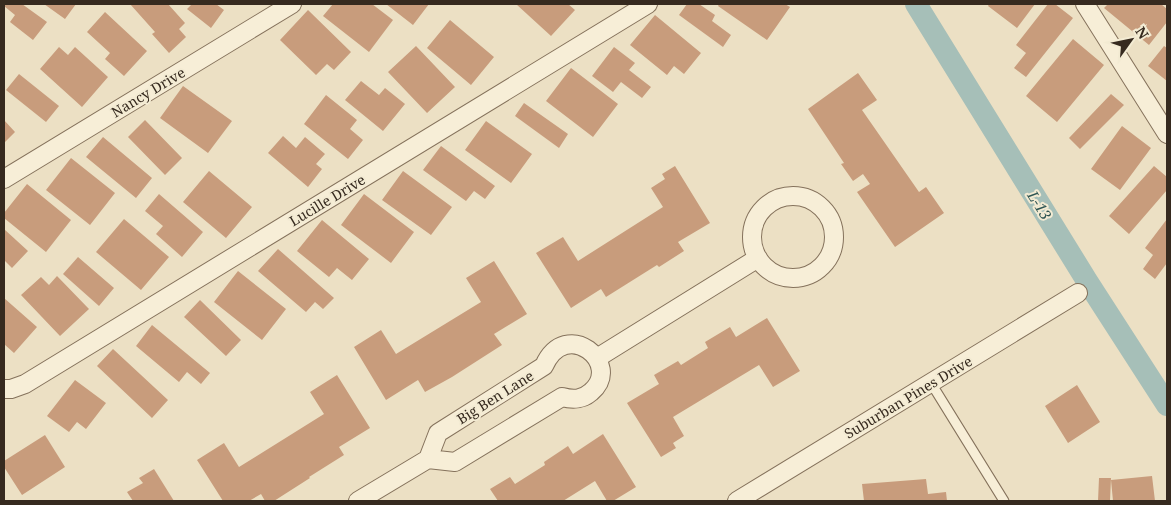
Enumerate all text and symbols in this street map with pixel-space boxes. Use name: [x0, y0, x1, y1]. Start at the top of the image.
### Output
north arrow: [1106, 15, 1156, 65]
text: N: [1131, 23, 1153, 42]
street label: Nancy Drive: [108, 63, 188, 121]
street label: Lucille Drive: [285, 170, 369, 230]
water label: L-13: [1023, 186, 1057, 223]
street label: Suburban Pines Drive: [841, 351, 975, 443]
street label: Big Ben Lane: [453, 366, 537, 428]

